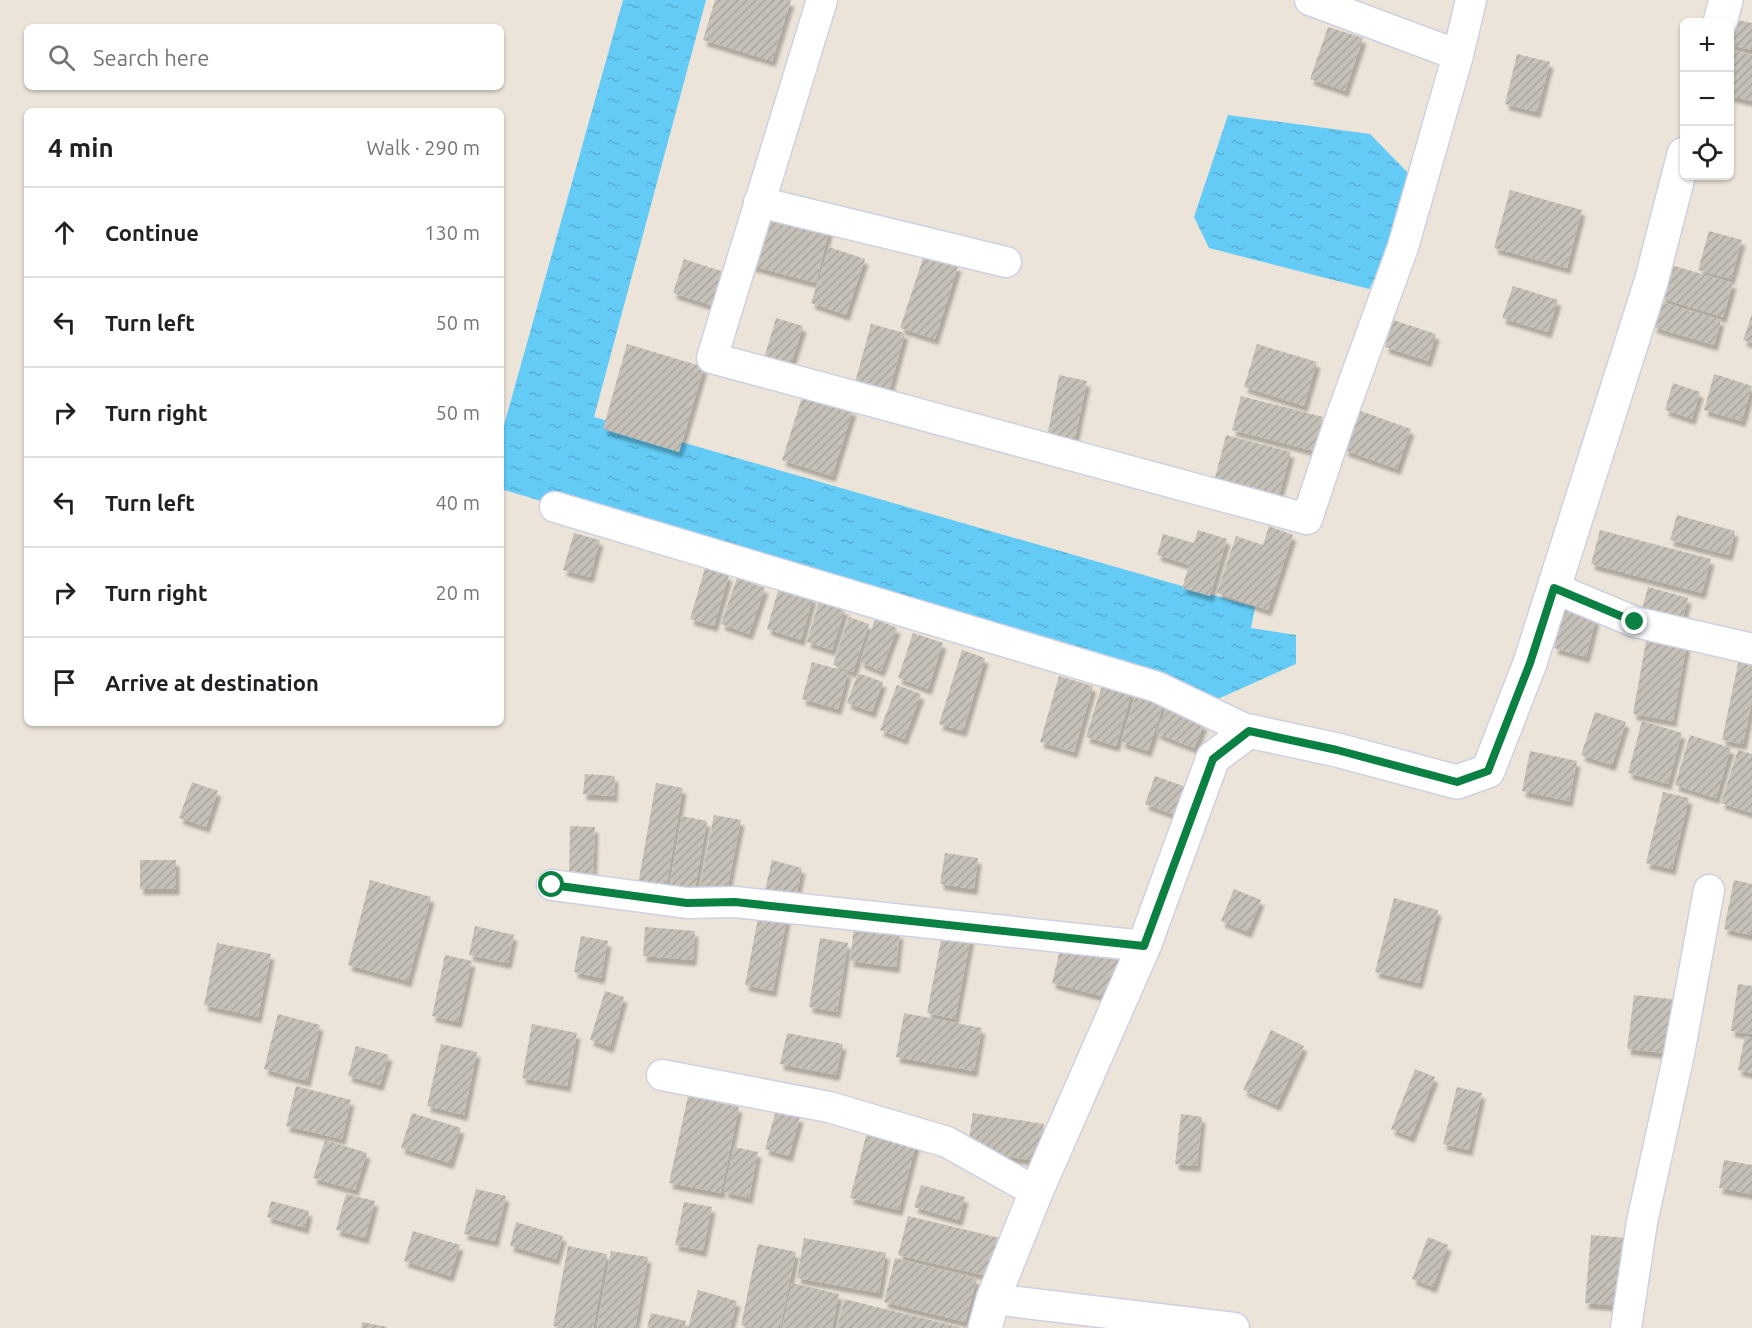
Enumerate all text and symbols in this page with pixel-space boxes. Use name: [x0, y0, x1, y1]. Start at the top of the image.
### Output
map controls: [1680, 18, 1734, 180]
button: +: [1680, 18, 1734, 72]
search box: [24, 24, 504, 90]
icon: search: [45, 41, 78, 74]
text: Search here: [93, 45, 209, 70]
button: −: [1680, 72, 1734, 126]
button: locate: [1680, 126, 1734, 180]
text: 4 min: [48, 133, 114, 162]
text: Walk · 290 m: [367, 136, 480, 159]
icon: ahead: [48, 216, 81, 249]
text: Continue: [105, 220, 199, 245]
text: 130 m: [424, 221, 480, 244]
icon: left: [48, 306, 81, 339]
text: Turn left: [105, 310, 195, 335]
text: 50 m: [436, 311, 480, 334]
icon: right: [48, 396, 81, 429]
text: Turn right: [105, 400, 207, 425]
text: 50 m: [436, 401, 480, 424]
icon: left: [48, 486, 81, 519]
text: Turn left: [105, 490, 195, 515]
text: 40 m: [436, 491, 480, 514]
icon: right: [48, 576, 81, 609]
text: Turn right: [105, 580, 207, 605]
text: 20 m: [436, 581, 480, 604]
route end: [1621, 608, 1647, 634]
icon: arrive: [48, 666, 81, 699]
text: Arrive at destination: [105, 670, 319, 695]
route start: [538, 871, 564, 897]

